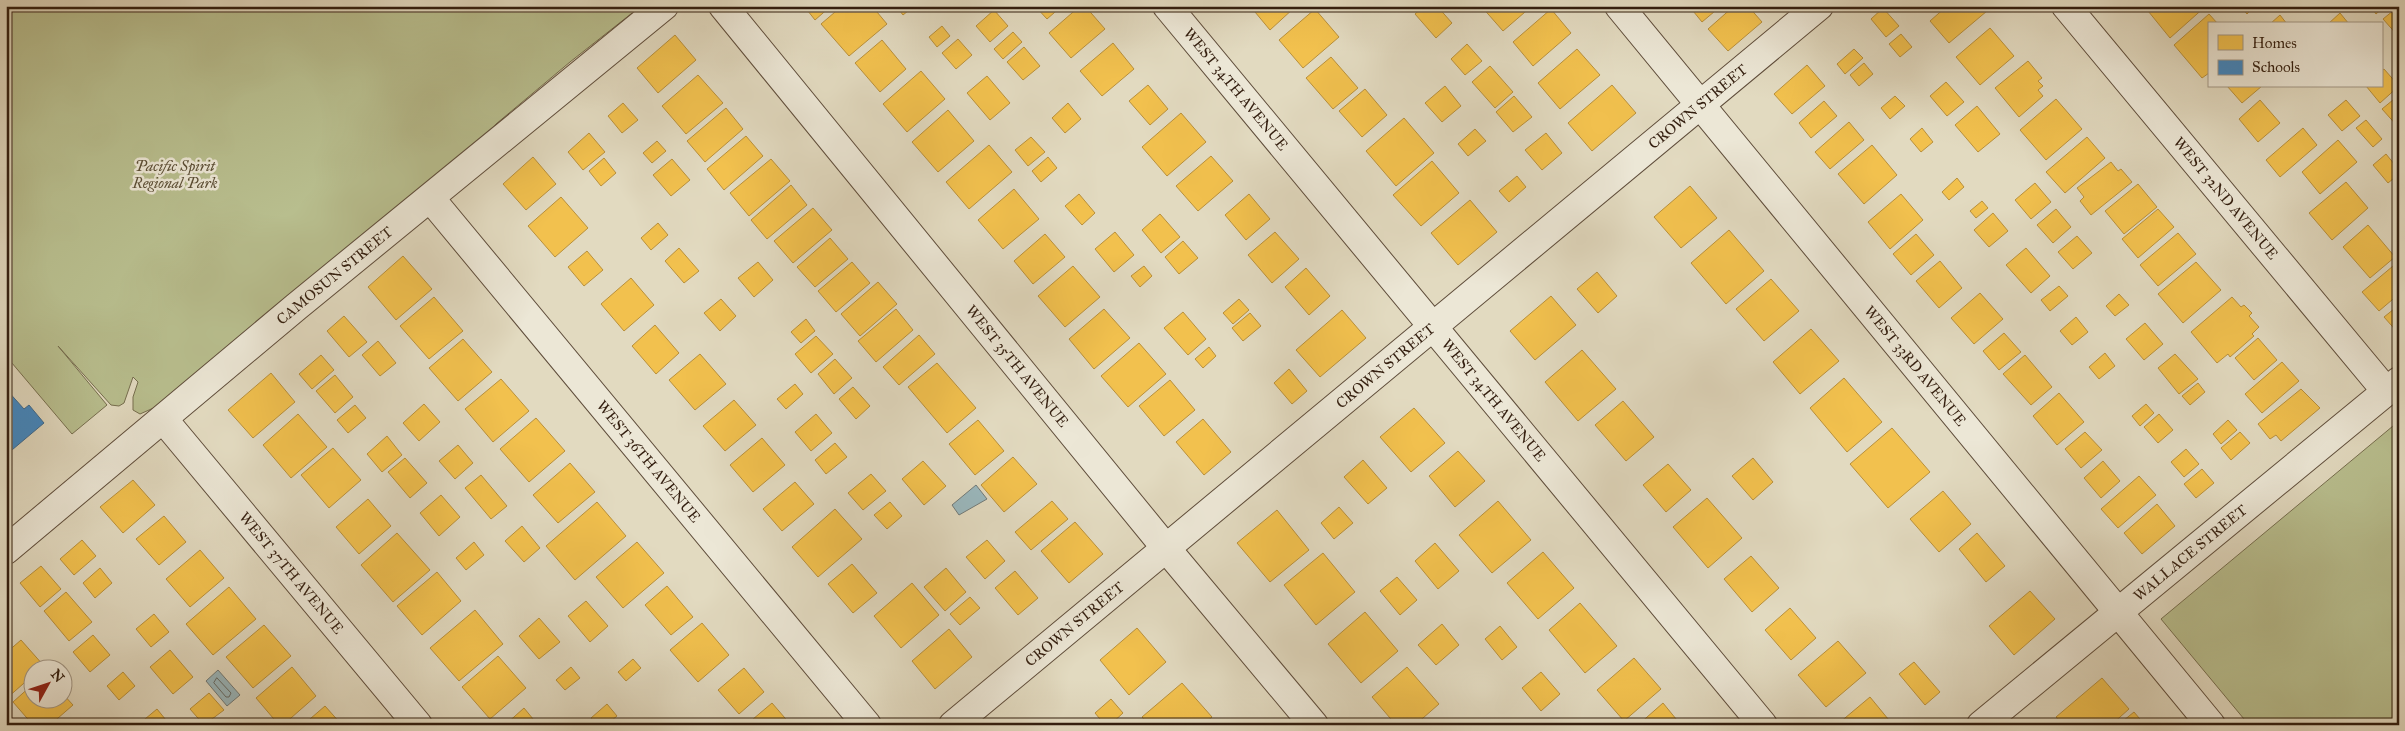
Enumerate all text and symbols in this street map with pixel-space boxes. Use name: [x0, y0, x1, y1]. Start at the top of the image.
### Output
legend: [2208, 22, 2382, 88]
street label: WEST 34TH AVENUE: [1180, 24, 1292, 154]
text: Homes: [2252, 34, 2297, 52]
text: Schools: [2252, 58, 2300, 76]
street label: CROWN STREET: [1645, 60, 1751, 153]
street label: WEST 32ND AVENUE: [2170, 133, 2282, 263]
park label: Pacific Spirit Regional Park: [132, 157, 218, 192]
street label: CAMOSUN STREET: [273, 223, 396, 329]
street label: WEST 35TH AVENUE: [962, 301, 1072, 431]
street label: WEST 33RD AVENUE: [1860, 302, 1970, 430]
street label: CROWN STREET: [1332, 320, 1439, 412]
street label: WEST 34TH AVENUE: [1438, 335, 1550, 465]
street label: WEST 36TH AVENUE: [593, 397, 704, 526]
street label: WALLACE STREET: [2130, 501, 2251, 605]
street label: WEST 37TH AVENUE: [235, 508, 347, 638]
street label: CROWN STREET: [1021, 578, 1128, 670]
north arrow: [22, 658, 72, 708]
text: N: [47, 666, 68, 686]

